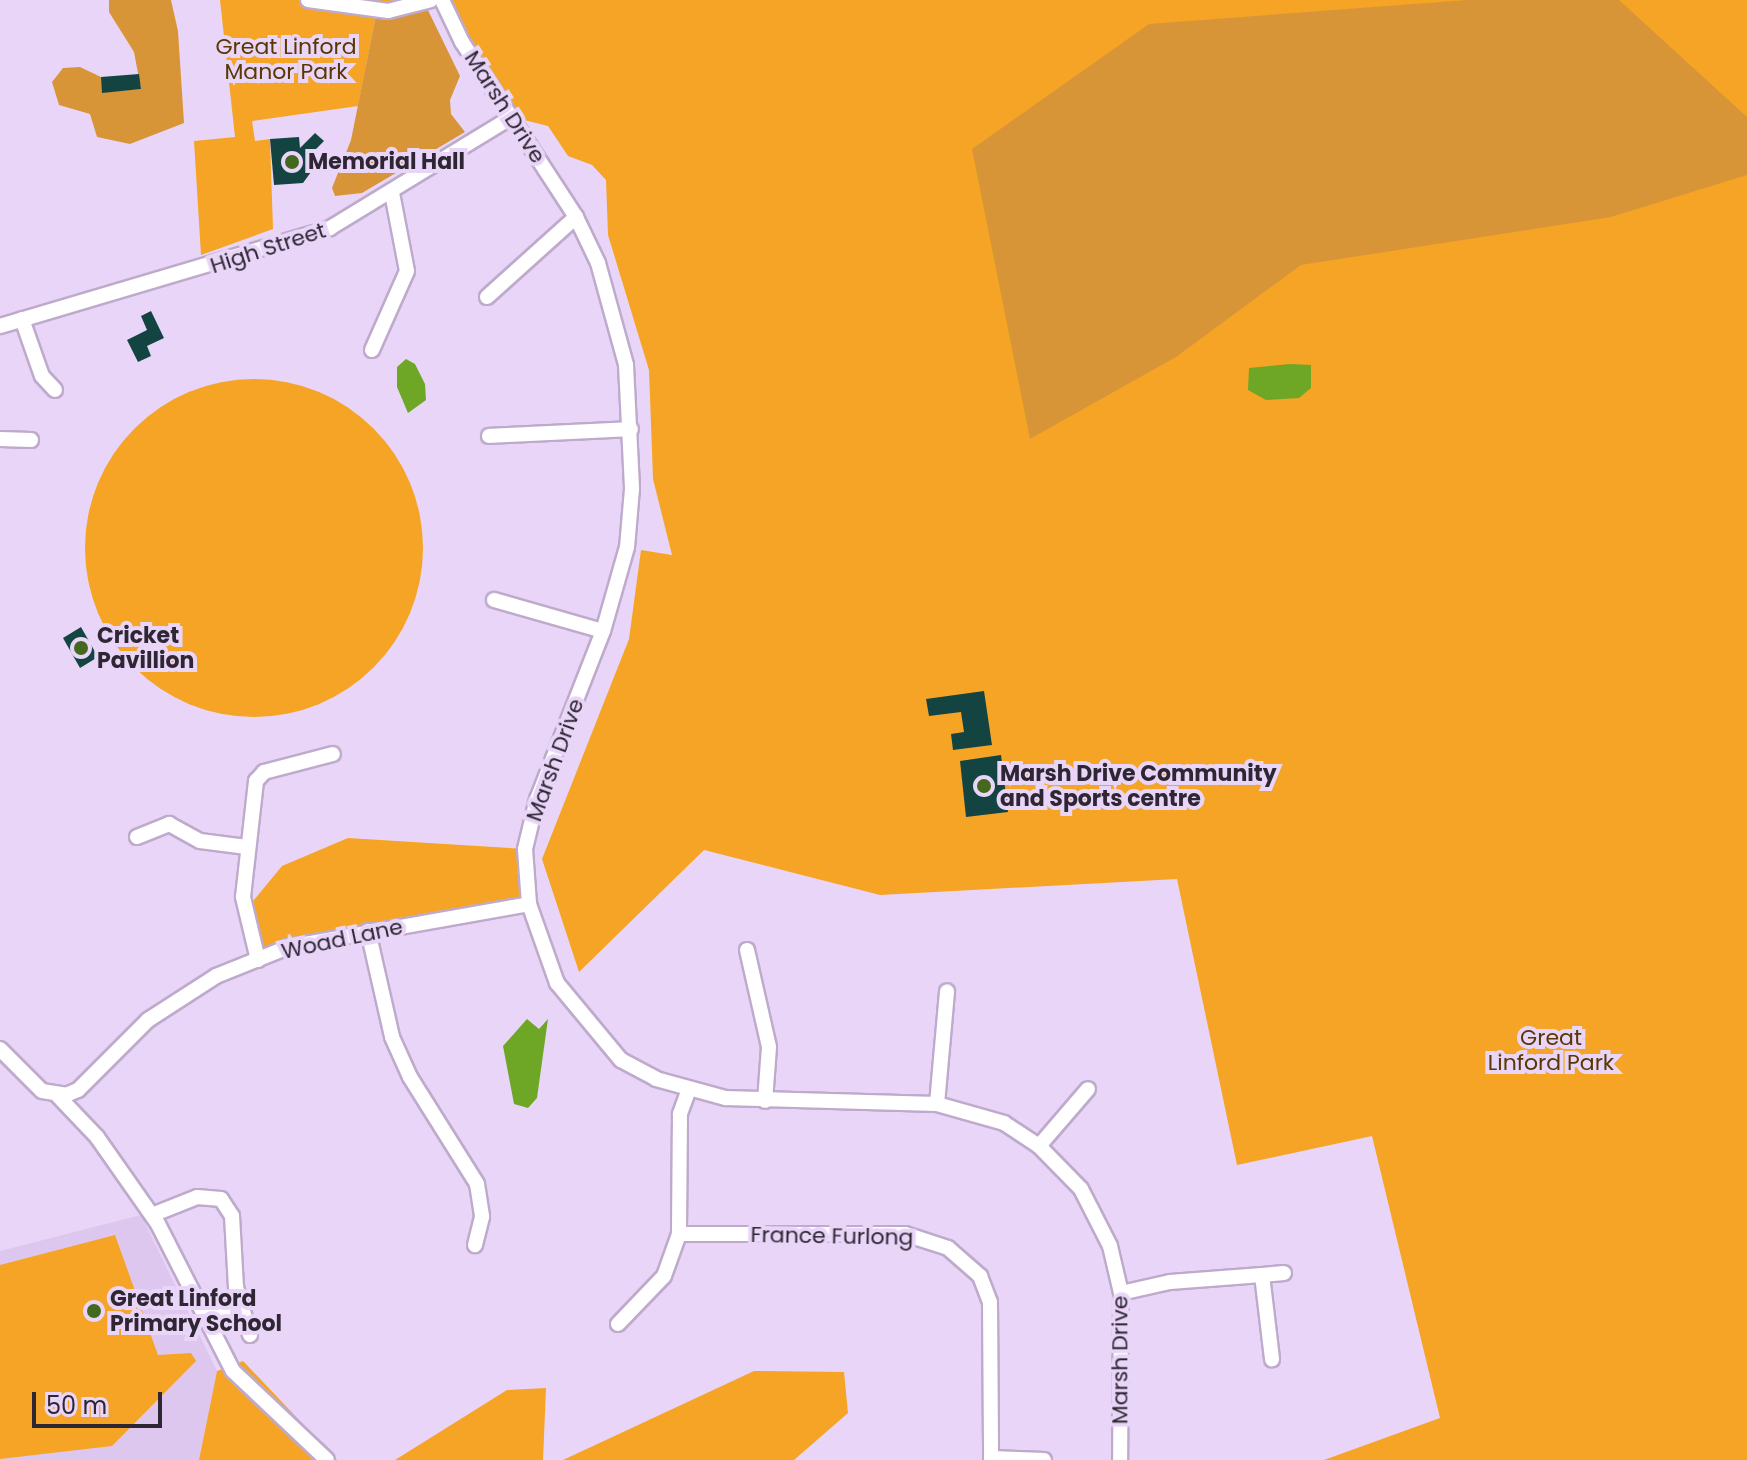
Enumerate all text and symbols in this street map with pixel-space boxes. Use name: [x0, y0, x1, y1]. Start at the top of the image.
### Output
park label: Great Linford Manor Park: [215, 33, 357, 84]
street label: Marsh Drive: [459, 46, 551, 168]
place label: Memorial Hall: [308, 149, 465, 175]
marker: Memorial Hall: [283, 153, 301, 171]
street label: High Street: [207, 217, 329, 279]
place label: Cricket Pavillion: [97, 622, 194, 674]
marker: Cricket Pavillion: [72, 639, 90, 657]
street label: Marsh Drive: [521, 695, 589, 825]
place label: Marsh Drive Community and Sports centre: [1000, 760, 1277, 812]
marker: Marsh Drive Community and Sports centre: [975, 777, 993, 795]
street label: Woad Lane: [279, 913, 405, 965]
park label: Great Linford Park: [1488, 1024, 1614, 1076]
street label: France Furlong: [750, 1221, 914, 1251]
place label: Great Linford Primary School: [110, 1285, 282, 1336]
street label: Marsh Drive: [1107, 1296, 1133, 1424]
marker: Great Linford Primary School: [85, 1302, 103, 1320]
scale bar: [36, 1376, 166, 1426]
text: 50 m: [46, 1389, 107, 1422]

